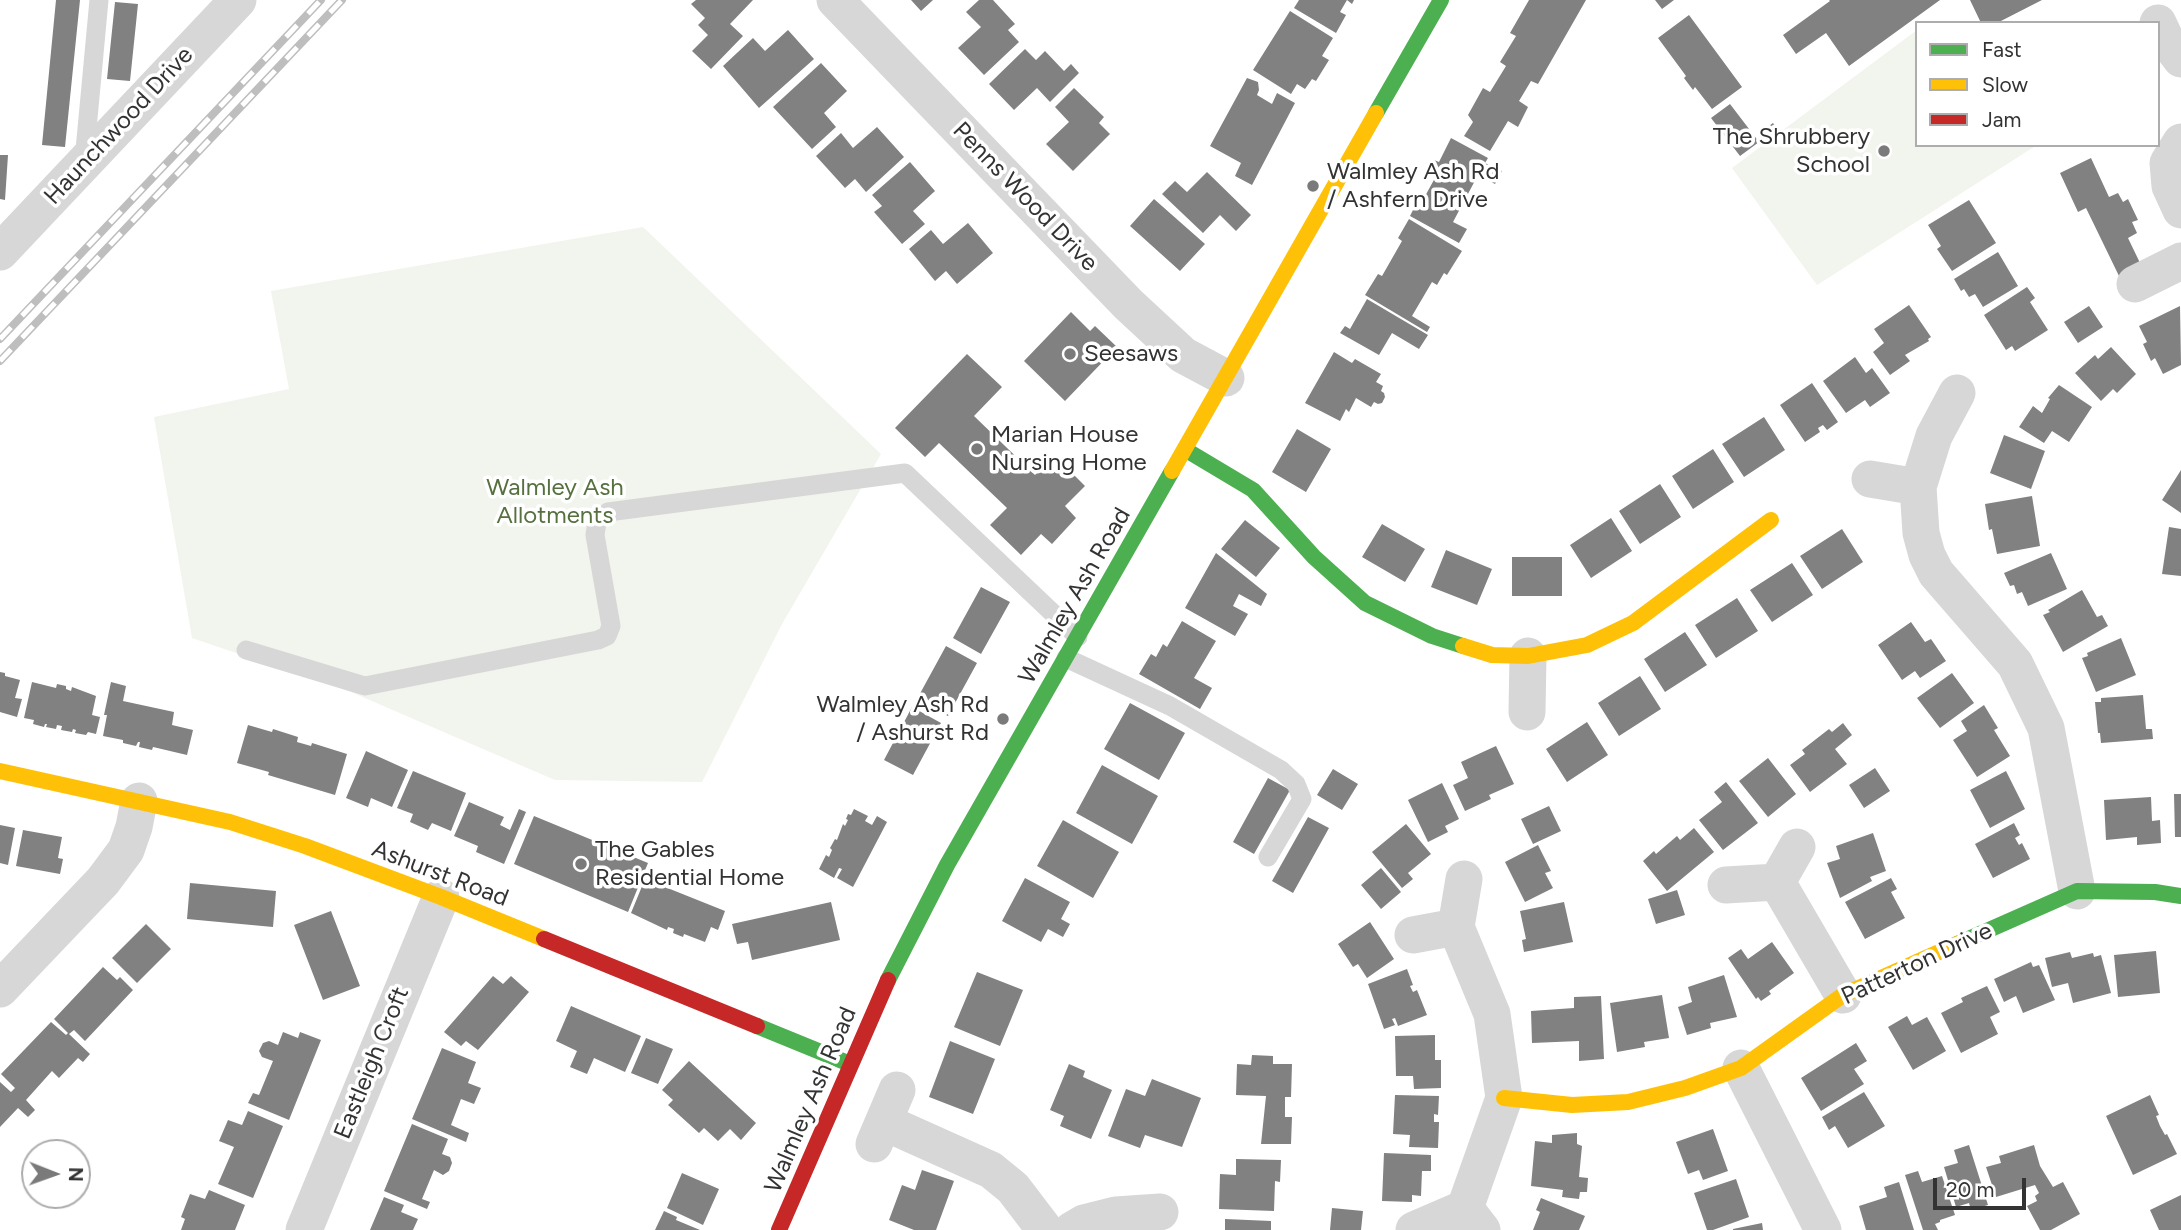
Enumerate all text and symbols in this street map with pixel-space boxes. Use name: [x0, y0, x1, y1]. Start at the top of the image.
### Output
legend: [1915, 21, 2160, 147]
text: Fast: [1982, 37, 2022, 62]
street label: Haunchwood Drive: [39, 41, 199, 211]
text: Slow: [1982, 72, 2028, 97]
text: Jam: [1982, 107, 2021, 132]
street label: Penns Wood Drive: [947, 116, 1103, 278]
place label: The Shrubbery School: [1713, 123, 1870, 179]
marker: The Shrubbery School: [1876, 143, 1892, 159]
place label: Walmley Ash Rd / Ashfern Drive: [1327, 158, 1499, 214]
marker: Walmley Ash Rd / Ashfern Drive: [1305, 178, 1321, 194]
place label: Seesaws: [1084, 340, 1178, 368]
marker: Seesaws: [1062, 346, 1078, 362]
place label: Marian House Nursing Home: [991, 421, 1147, 477]
marker: Marian House Nursing Home: [969, 441, 985, 457]
park label: Walmley Ash Allotments: [486, 474, 624, 530]
street label: Walmley Ash Road: [1013, 503, 1137, 689]
place label: Walmley Ash Rd / Ashurst Rd: [817, 691, 989, 747]
marker: Walmley Ash Rd / Ashurst Rd: [995, 711, 1011, 727]
street label: Ashurst Road: [368, 835, 512, 913]
place label: The Gables Residential Home: [595, 836, 784, 892]
marker: The Gables Residential Home: [573, 856, 589, 872]
street label: Patterton Drive: [1837, 917, 1997, 1011]
street label: Eastleigh Croft: [328, 983, 416, 1143]
street label: Walmley Ash Road: [759, 1003, 863, 1197]
north arrow: [21, 1139, 91, 1209]
scale bar: [1936, 1164, 2029, 1208]
text: N: [64, 1167, 87, 1182]
text: 20 m: [1946, 1177, 1994, 1202]

